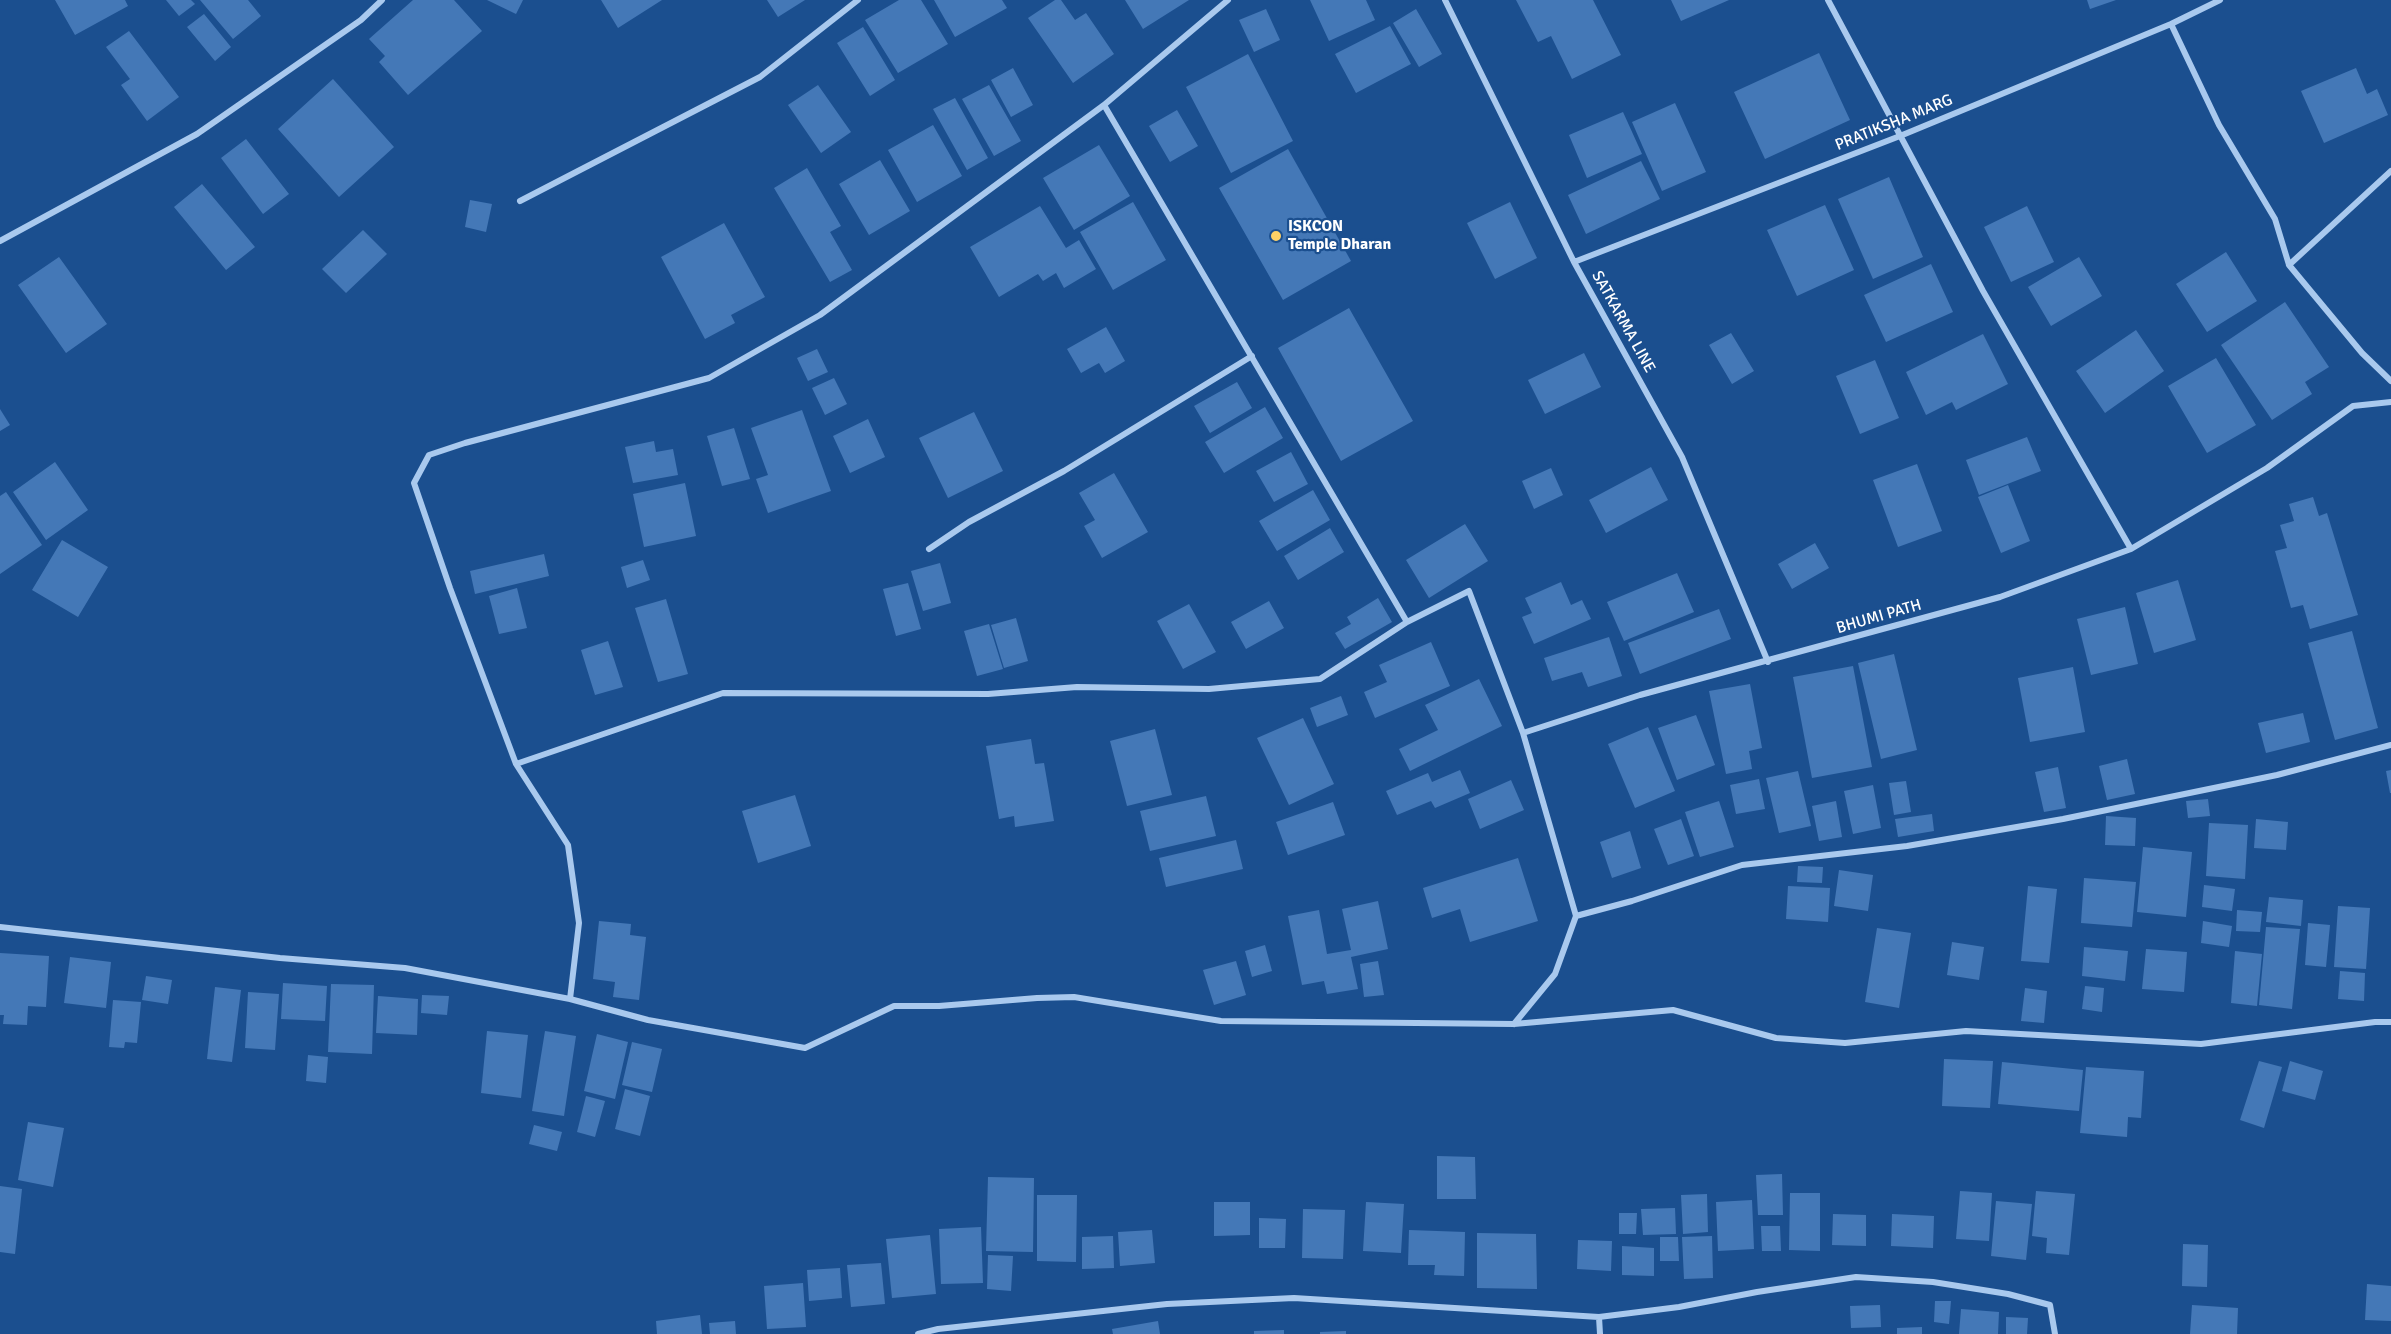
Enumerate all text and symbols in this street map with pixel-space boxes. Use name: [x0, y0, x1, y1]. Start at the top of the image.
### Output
street label: PRATIKSHA MARG: [1832, 91, 1956, 155]
place label: ISKCON Temple Dharan: [1288, 217, 1391, 255]
marker: ISKCON Temple Dharan: [1269, 229, 1283, 243]
street label: SATKARMA LINE: [1587, 268, 1659, 376]
street label: BHUMI PATH: [1834, 596, 1924, 638]

